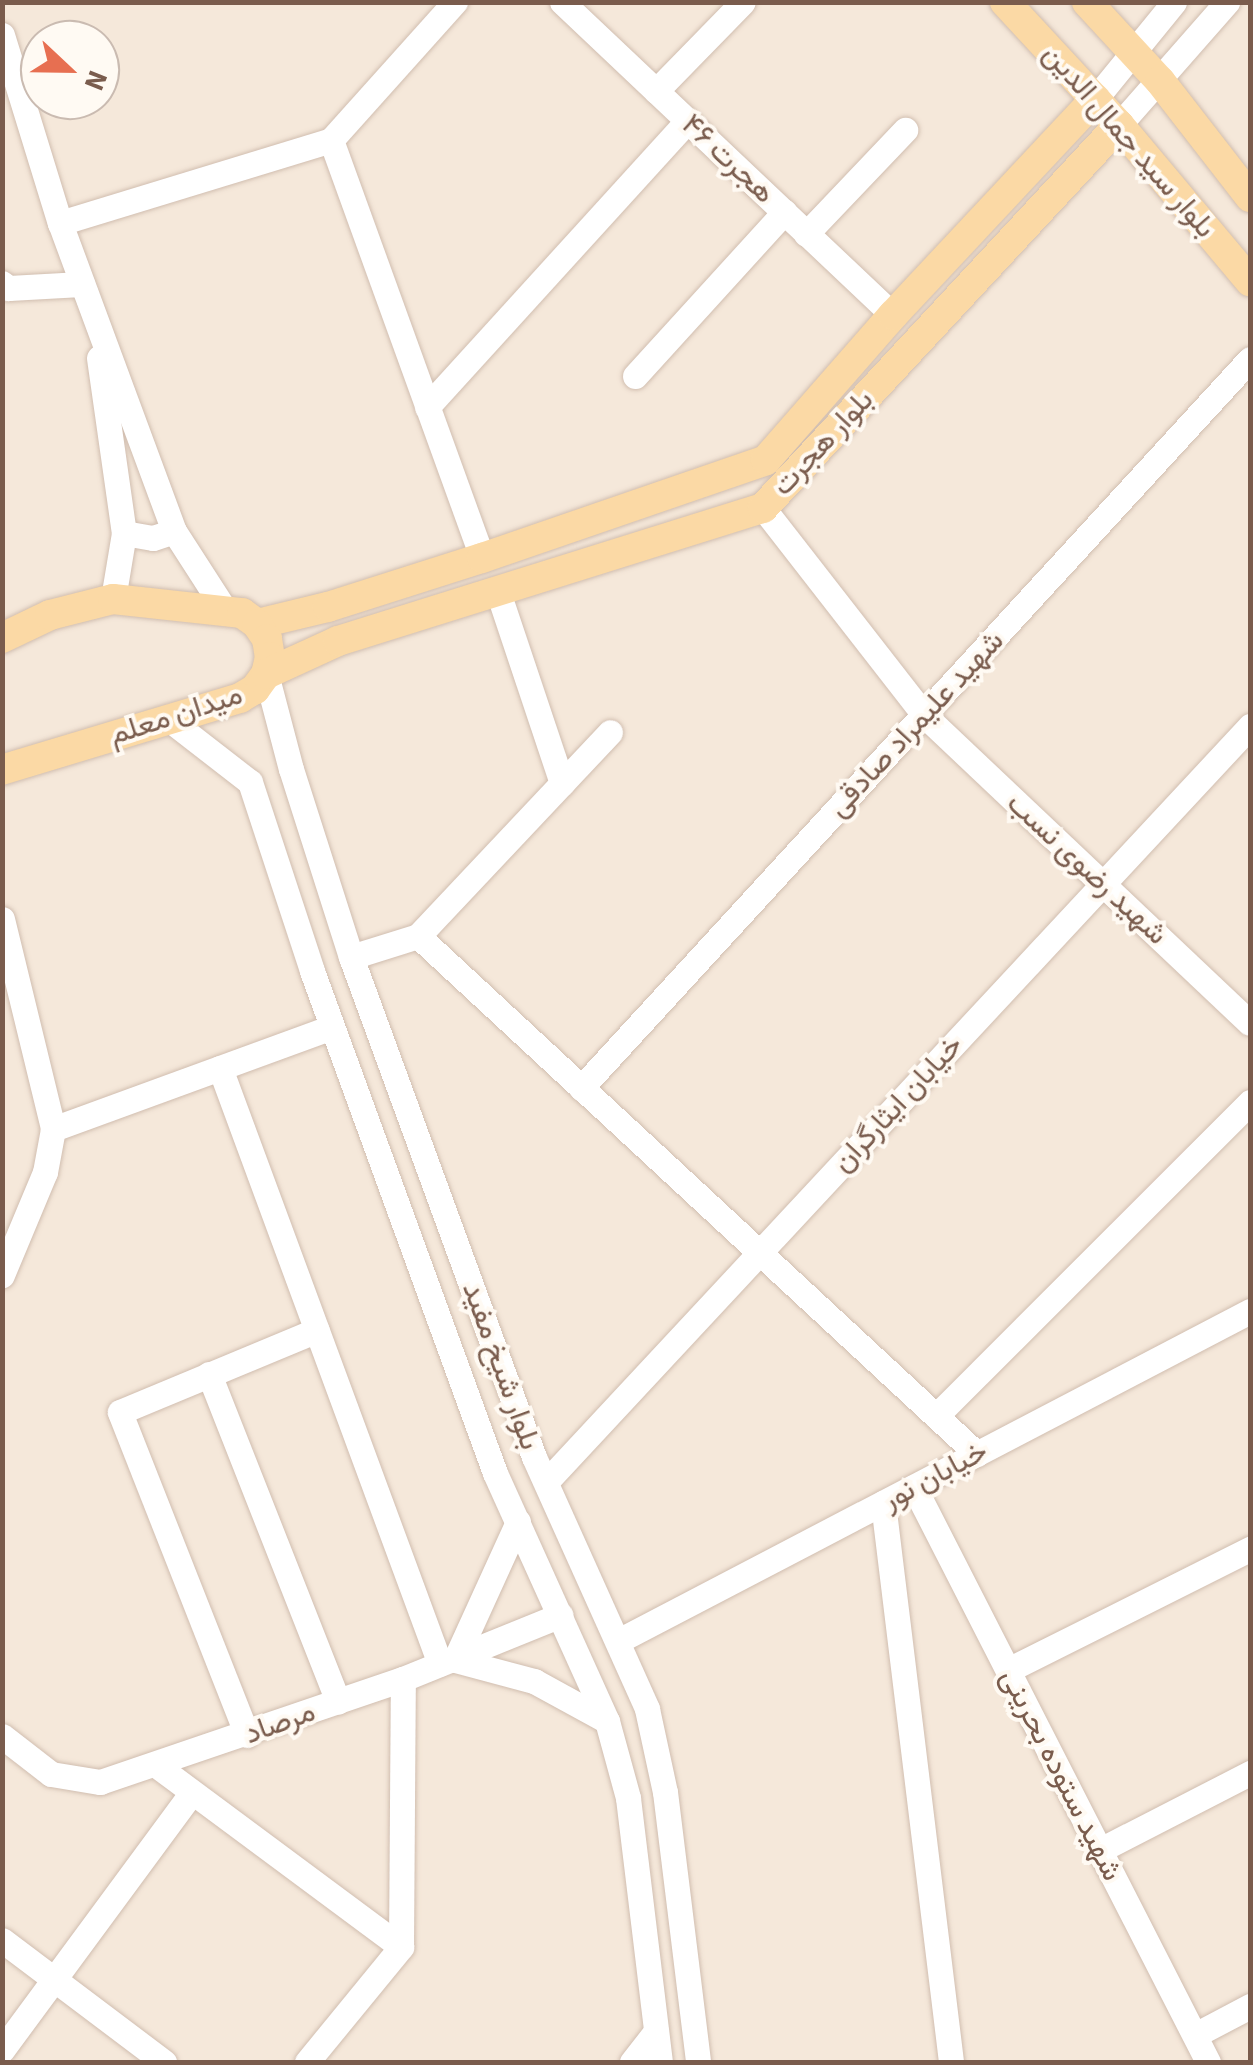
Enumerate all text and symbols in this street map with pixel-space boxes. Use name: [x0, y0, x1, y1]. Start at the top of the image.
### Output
north arrow: [20, 20, 120, 120]
street label: بلوار سید جمال الدین: [1035, 37, 1223, 245]
text: N: [74, 64, 118, 97]
street label: هجرت ۴۶: [674, 107, 782, 211]
street label: بلوار هجرت: [765, 383, 881, 503]
street label: شهید علیمراد صادقی: [820, 623, 1012, 825]
street label: میدان معلم: [105, 677, 247, 753]
street label: شهید رضوی نسب: [999, 785, 1175, 953]
street label: خیابان ایثارگران: [825, 1028, 971, 1180]
street label: بلوار شیخ مفید: [454, 1277, 548, 1455]
street label: خیابان نور: [876, 1433, 994, 1519]
street label: شهید ستوده بحرینی: [992, 1663, 1130, 1887]
street label: مرصاد: [240, 1694, 320, 1752]

